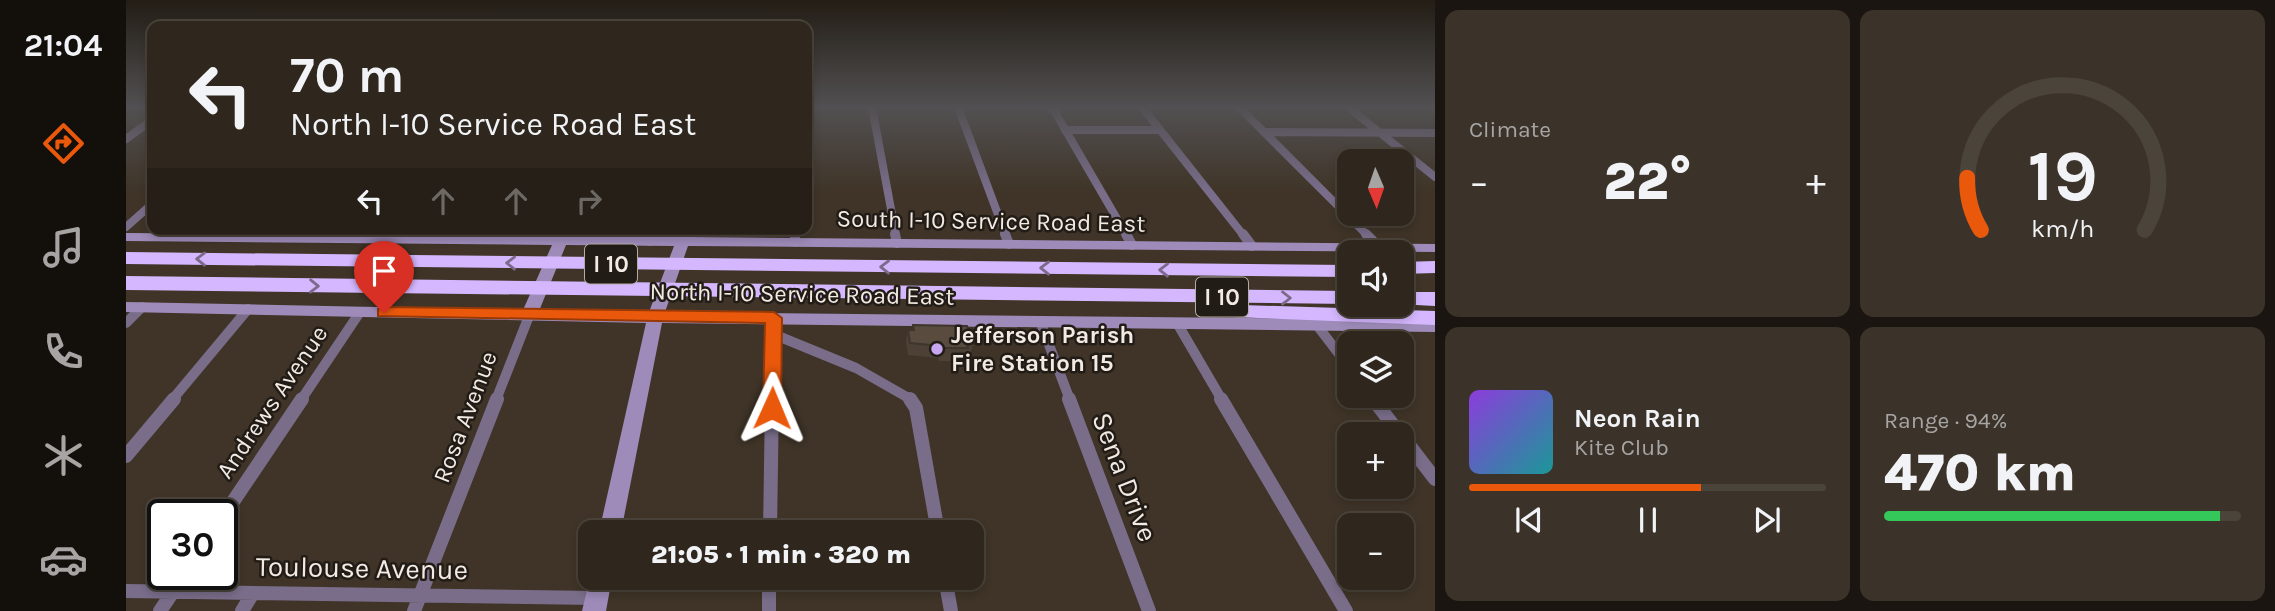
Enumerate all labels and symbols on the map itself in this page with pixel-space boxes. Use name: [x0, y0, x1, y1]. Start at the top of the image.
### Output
north arrow: [1337, 149, 1414, 226]
street label: South I-10 Service Road East: [836, 204, 1146, 238]
pin: [354, 241, 414, 313]
road number: I 10: [585, 244, 637, 284]
one-way arrow: [195, 251, 205, 267]
one-way arrow: [505, 255, 516, 270]
one-way arrow: [880, 259, 890, 275]
one-way arrow: [1039, 260, 1050, 276]
one-way arrow: [1158, 262, 1169, 277]
street label: North I-10 Service Road East: [649, 277, 955, 311]
one-way arrow: [310, 278, 320, 294]
road number: I 10: [1196, 278, 1248, 316]
one-way arrow: [1281, 290, 1291, 306]
street label: Andrews Avenue: [211, 320, 333, 484]
place label: Jefferson Parish Fire Station 15: [951, 321, 1134, 377]
marker: Jefferson Parish Fire Station 15: [929, 341, 945, 357]
street label: Rosa Avenue: [427, 347, 503, 487]
position arrow: [735, 371, 809, 445]
street label: Sena Drive: [1085, 408, 1165, 546]
speed limit sign: 30: [147, 499, 238, 590]
street label: Toulouse Avenue: [256, 550, 468, 586]

